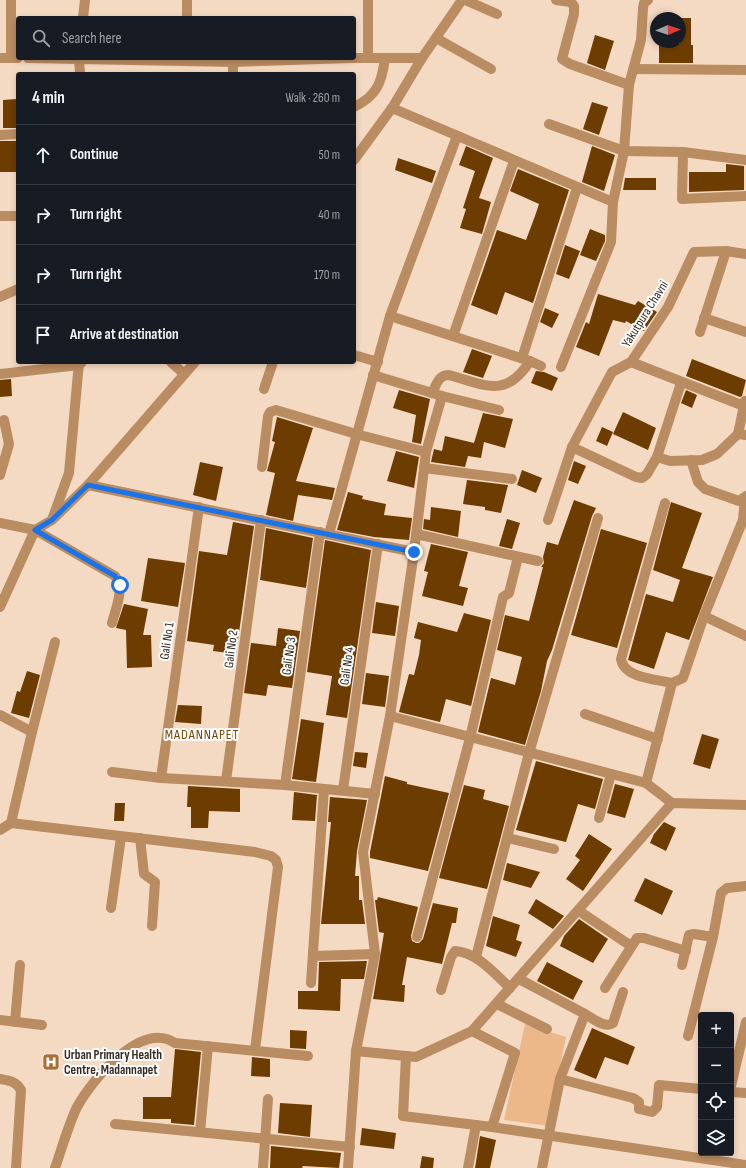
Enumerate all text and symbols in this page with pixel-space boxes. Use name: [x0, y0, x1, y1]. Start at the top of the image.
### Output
north arrow: [650, 12, 686, 48]
search box: [16, 16, 356, 60]
icon: search: [30, 27, 52, 49]
text: Search here: [62, 29, 122, 48]
text: 4 min: [32, 88, 65, 108]
text: Walk · 260 m: [286, 90, 340, 106]
icon: ahead: [32, 144, 54, 166]
text: Continue: [70, 145, 119, 164]
text: 50 m: [319, 147, 340, 163]
icon: right: [32, 204, 54, 226]
text: Turn right: [70, 205, 122, 224]
text: 40 m: [318, 207, 340, 223]
icon: right: [32, 264, 54, 286]
text: Turn right: [70, 265, 122, 284]
text: 170 m: [314, 267, 340, 283]
street label: Yakutpura Chavni: [618, 278, 672, 350]
icon: arrive: [32, 324, 54, 346]
text: Arrive at destination: [70, 325, 179, 344]
route end: [405, 543, 423, 561]
route start: [111, 576, 129, 594]
street label: Gali No 1: [156, 621, 178, 661]
street label: Gali No 2: [221, 629, 241, 669]
street label: Gali No 3: [278, 636, 300, 676]
street label: Gali No 4: [336, 645, 358, 686]
district label: MADANNAPET: [165, 726, 239, 743]
map controls: [698, 1012, 734, 1156]
button: +: [698, 1012, 734, 1048]
place label: Urban Primary Health Centre, Madannapet: [64, 1047, 162, 1078]
button: −: [698, 1048, 734, 1084]
hospital icon: Urban Primary Health Centre, Madannapet: [41, 1052, 61, 1072]
button: locate: [698, 1084, 734, 1120]
button: layers: [698, 1120, 734, 1156]

